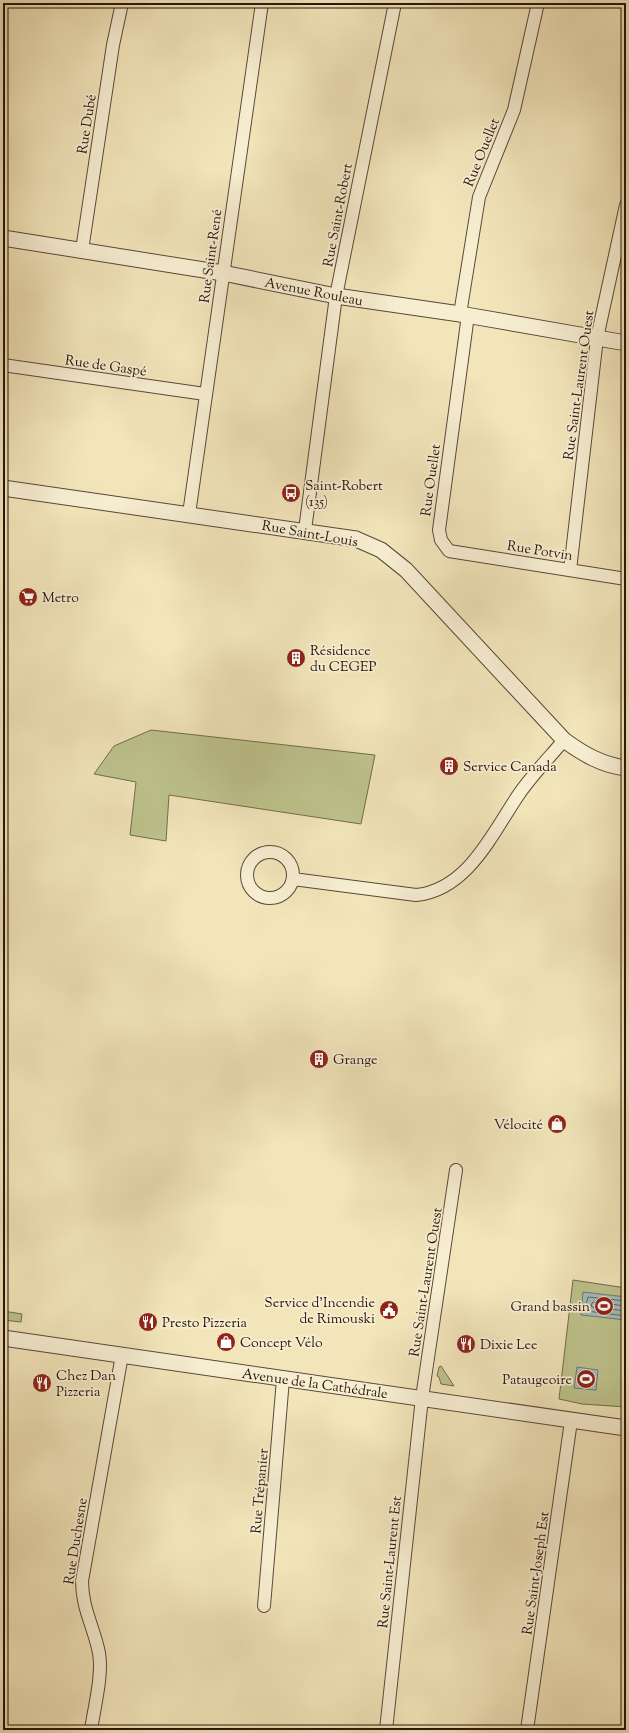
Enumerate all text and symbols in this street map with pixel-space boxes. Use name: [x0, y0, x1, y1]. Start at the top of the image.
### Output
street label: Rue Dubé: [73, 93, 103, 156]
street label: Rue Ouellet: [460, 115, 506, 190]
street label: Rue Saint-Robert: [319, 162, 359, 269]
street label: Rue Saint-René: [196, 208, 228, 304]
street label: Avenue Rouleau: [263, 274, 364, 312]
street label: Rue Saint-Laurent Ouest: [560, 309, 600, 461]
street label: Rue de Gaspé: [64, 351, 148, 383]
street label: Rue Ouellet: [417, 443, 447, 518]
place label: Saint-Robert (135): [305, 477, 383, 513]
bus stop icon: Saint-Robert (135): [280, 482, 302, 504]
street label: Rue Saint-Louis: [260, 517, 359, 553]
street label: Rue Potvin: [505, 537, 574, 567]
supermarket icon: Metro: [17, 586, 39, 608]
place label: Metro: [42, 589, 79, 609]
place label: Résidence du CEGEP: [310, 642, 376, 678]
building icon: Résidence du CEGEP: [285, 647, 307, 669]
building icon: Service Canada: [438, 755, 460, 777]
place label: Service Canada: [463, 758, 557, 778]
building icon: Grange: [308, 1048, 330, 1070]
place label: Grange: [333, 1051, 378, 1071]
shop icon: Vélocité: [546, 1113, 568, 1135]
place label: Vélocité: [494, 1116, 543, 1136]
street label: Rue Saint-Laurent Ouest: [405, 1206, 449, 1358]
place label: Service d'Incendie de Rimouski: [264, 1294, 375, 1330]
sports icon: Grand bassin: [593, 1295, 615, 1317]
place label: Grand bassin: [510, 1298, 590, 1318]
public building icon: Service d'Incendie de Rimouski: [378, 1299, 400, 1321]
restaurant icon: Presto Pizzeria: [137, 1311, 159, 1333]
place label: Presto Pizzeria: [162, 1314, 247, 1334]
shop icon: Concept Vélo: [215, 1331, 237, 1353]
restaurant icon: Dixie Lee: [455, 1333, 477, 1355]
place label: Concept Vélo: [240, 1334, 323, 1354]
place label: Dixie Lee: [480, 1336, 538, 1356]
street label: Avenue de la Cathédrale: [241, 1365, 389, 1405]
place label: Chez Dan Pizzeria: [56, 1367, 116, 1403]
sports icon: Pataugeoire: [575, 1368, 597, 1390]
place label: Pataugeoire: [502, 1371, 572, 1391]
restaurant icon: Chez Dan Pizzeria: [31, 1372, 53, 1394]
street label: Rue Trépanier: [247, 1447, 275, 1535]
street label: Rue Saint-Laurent Est: [374, 1495, 408, 1629]
street label: Rue Duchesne: [60, 1497, 94, 1586]
street label: Rue Saint-Joseph Est: [518, 1510, 556, 1636]

